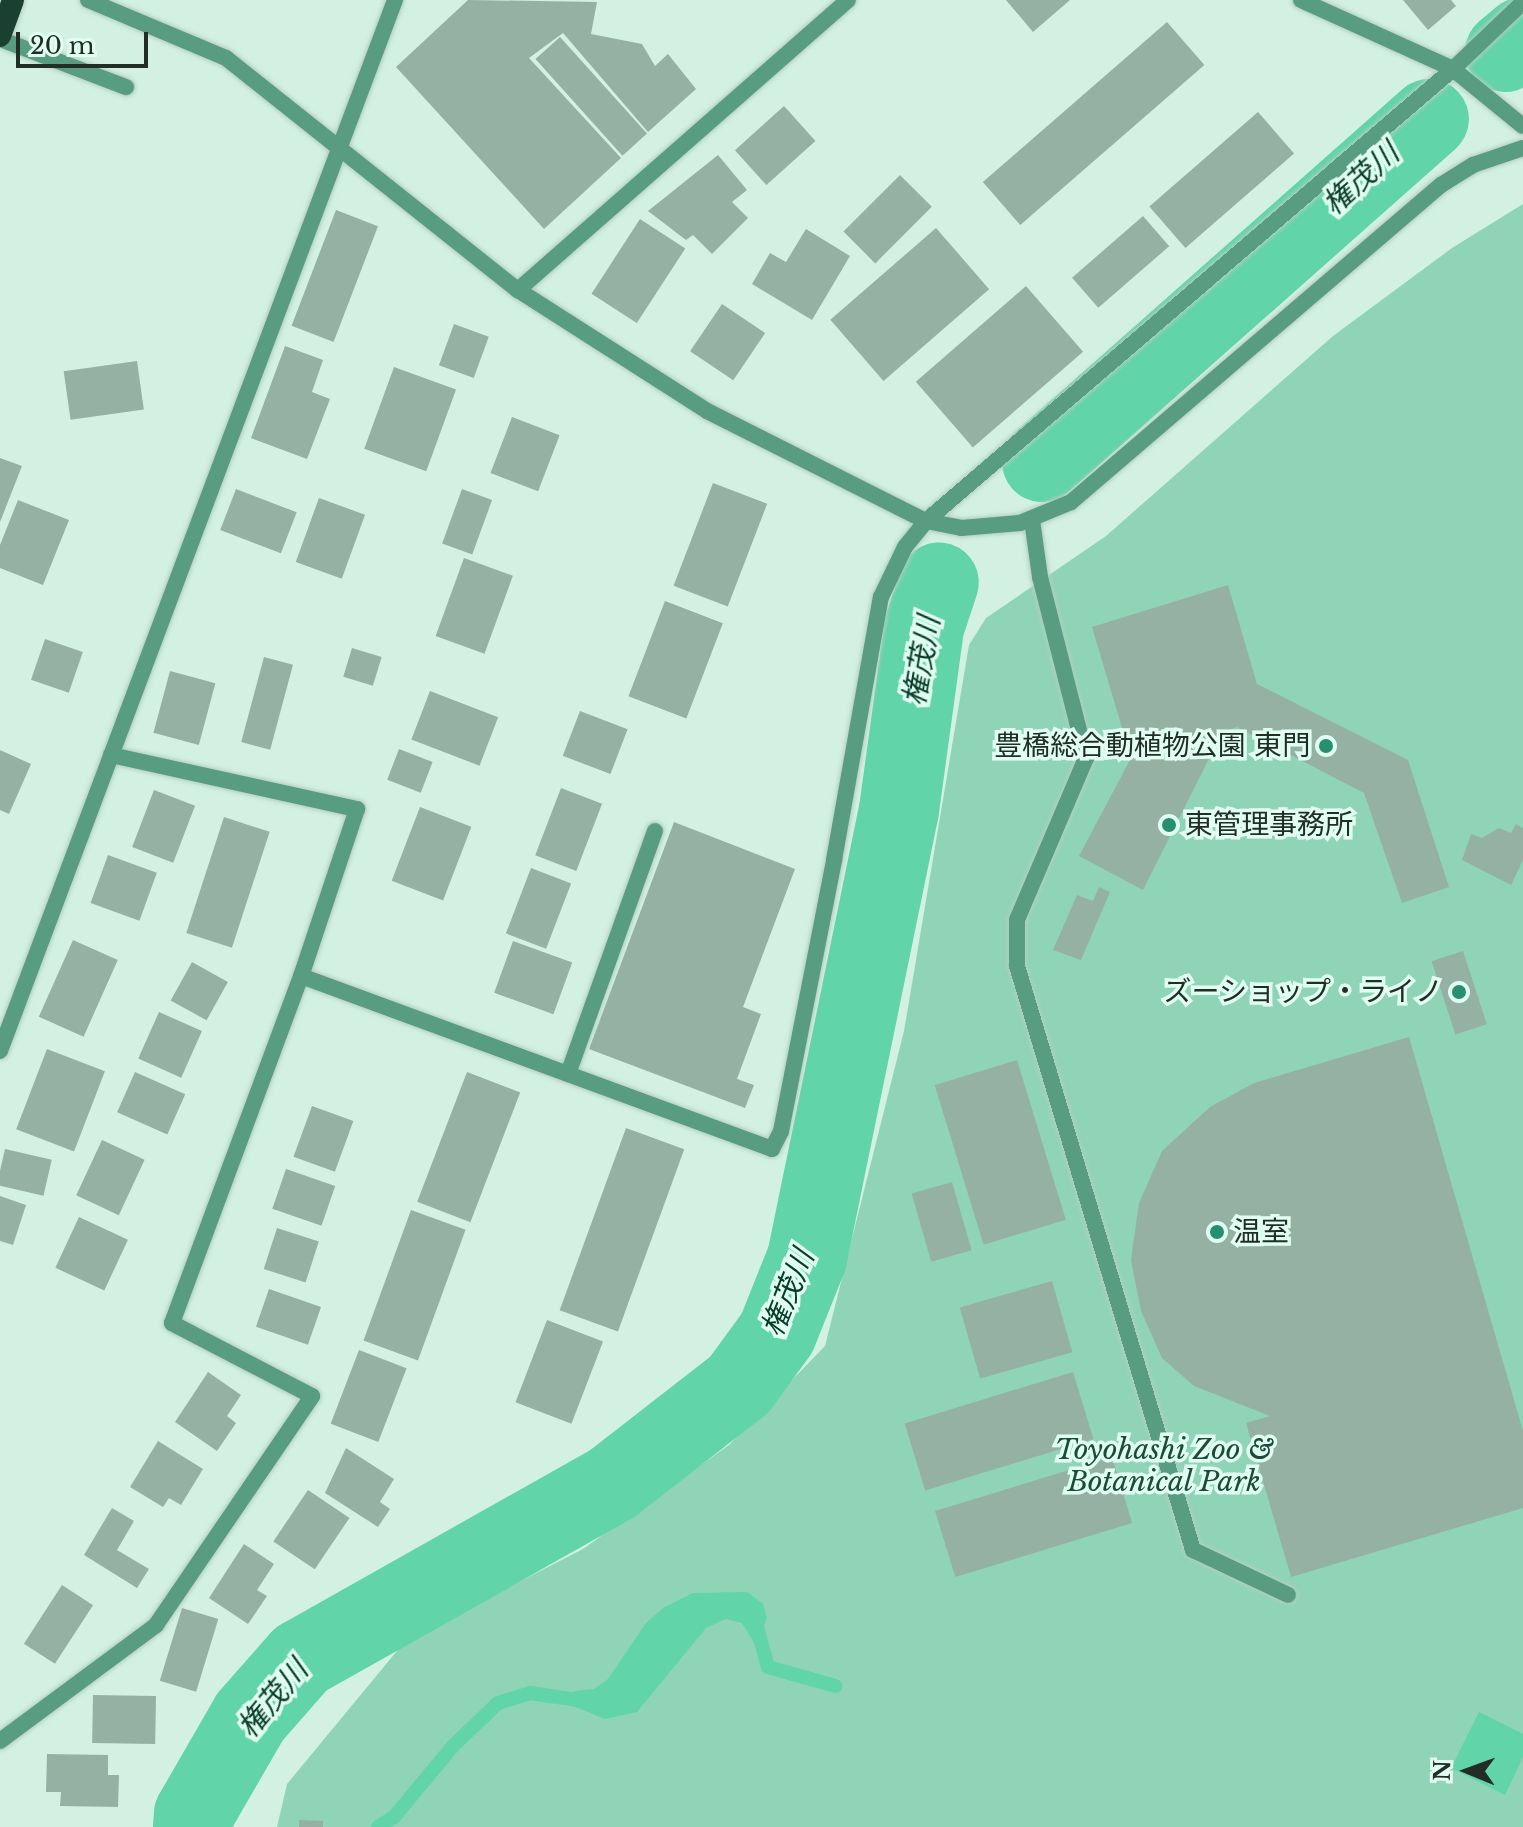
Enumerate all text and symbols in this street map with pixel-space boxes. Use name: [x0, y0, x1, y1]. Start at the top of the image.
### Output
scale bar: [20, 16, 152, 66]
text: 20 m: [30, 31, 95, 60]
water label: 権茂川: [1316, 136, 1406, 222]
water label: 権茂川: [896, 614, 948, 708]
place label: 豊橋総合動植物公園 東門: [994, 729, 1310, 763]
marker: 豊橋総合動植物公園 東門: [1317, 737, 1335, 755]
place label: 東管理事務所: [1185, 808, 1353, 842]
marker: 東管理事務所: [1160, 816, 1178, 834]
place label: ズーショップ・ライノ: [1163, 975, 1443, 1009]
marker: ズーショップ・ライノ: [1450, 983, 1468, 1001]
place label: 温室: [1233, 1215, 1289, 1249]
marker: 温室: [1208, 1223, 1226, 1241]
water label: 権茂川: [754, 1245, 822, 1341]
park label: Toyohashi Zoo & Botanical Park: [1054, 1433, 1274, 1499]
water label: 権茂川: [230, 1653, 316, 1745]
north arrow: [1427, 1731, 1507, 1811]
text: N: [1429, 1760, 1456, 1781]

